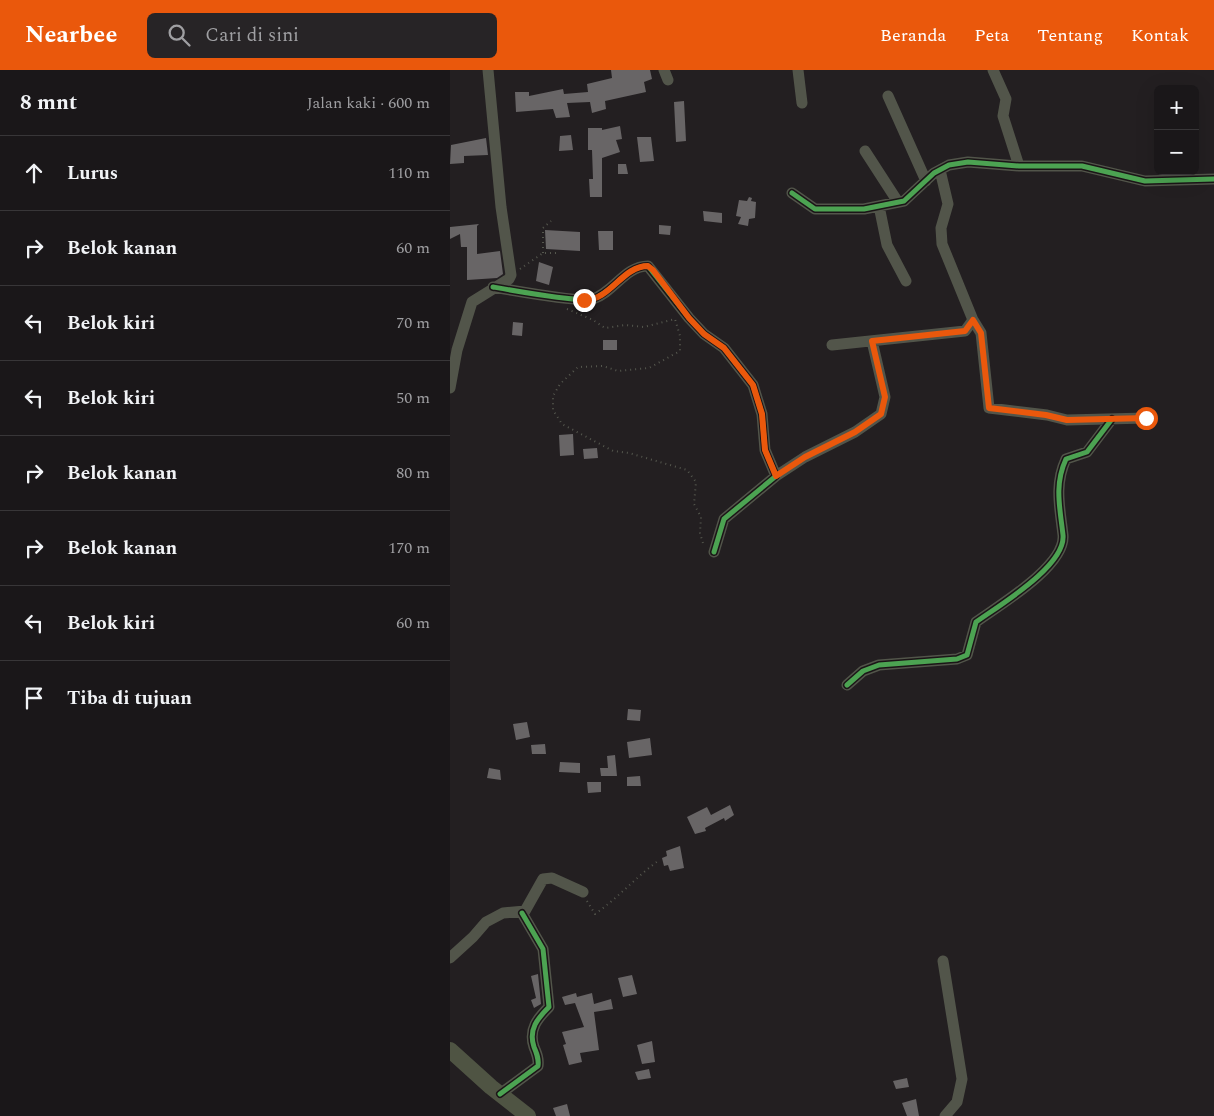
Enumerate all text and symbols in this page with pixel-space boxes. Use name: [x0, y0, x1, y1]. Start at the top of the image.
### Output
search box: [147, 13, 497, 58]
text: Nearbee: [25, 17, 117, 53]
icon: search: [165, 21, 193, 49]
text: Cari di sini: [205, 21, 299, 50]
text: Beranda: [880, 22, 946, 49]
text: Peta: [974, 22, 1009, 49]
text: Tentang: [1037, 22, 1103, 49]
text: Kontak: [1131, 22, 1189, 49]
map controls: [1154, 85, 1199, 175]
button: +: [1154, 85, 1199, 130]
text: 8 mnt: [20, 87, 77, 119]
text: Jalan kaki · 600 m: [307, 91, 430, 115]
button: −: [1154, 130, 1199, 175]
icon: ahead: [20, 159, 48, 187]
text: Lurus: [67, 159, 118, 188]
text: 110 m: [388, 161, 430, 185]
icon: right: [20, 234, 48, 262]
text: Belok kanan: [67, 234, 177, 263]
text: 60 m: [396, 236, 430, 260]
route end: [573, 289, 596, 312]
icon: left: [20, 309, 48, 337]
text: Belok kiri: [67, 309, 155, 338]
text: 70 m: [396, 311, 430, 335]
icon: left: [20, 384, 48, 412]
text: Belok kiri: [67, 384, 155, 413]
text: 50 m: [396, 386, 430, 410]
route start: [1135, 407, 1158, 430]
icon: right: [20, 459, 48, 487]
text: Belok kanan: [67, 459, 177, 488]
text: 80 m: [396, 461, 430, 485]
icon: right: [20, 534, 48, 562]
text: Belok kanan: [67, 534, 177, 563]
text: 170 m: [388, 536, 430, 560]
icon: left: [20, 609, 48, 637]
text: Belok kiri: [67, 609, 155, 638]
text: 60 m: [396, 611, 430, 635]
icon: arrive: [20, 684, 48, 712]
text: Tiba di tujuan: [67, 684, 192, 713]

